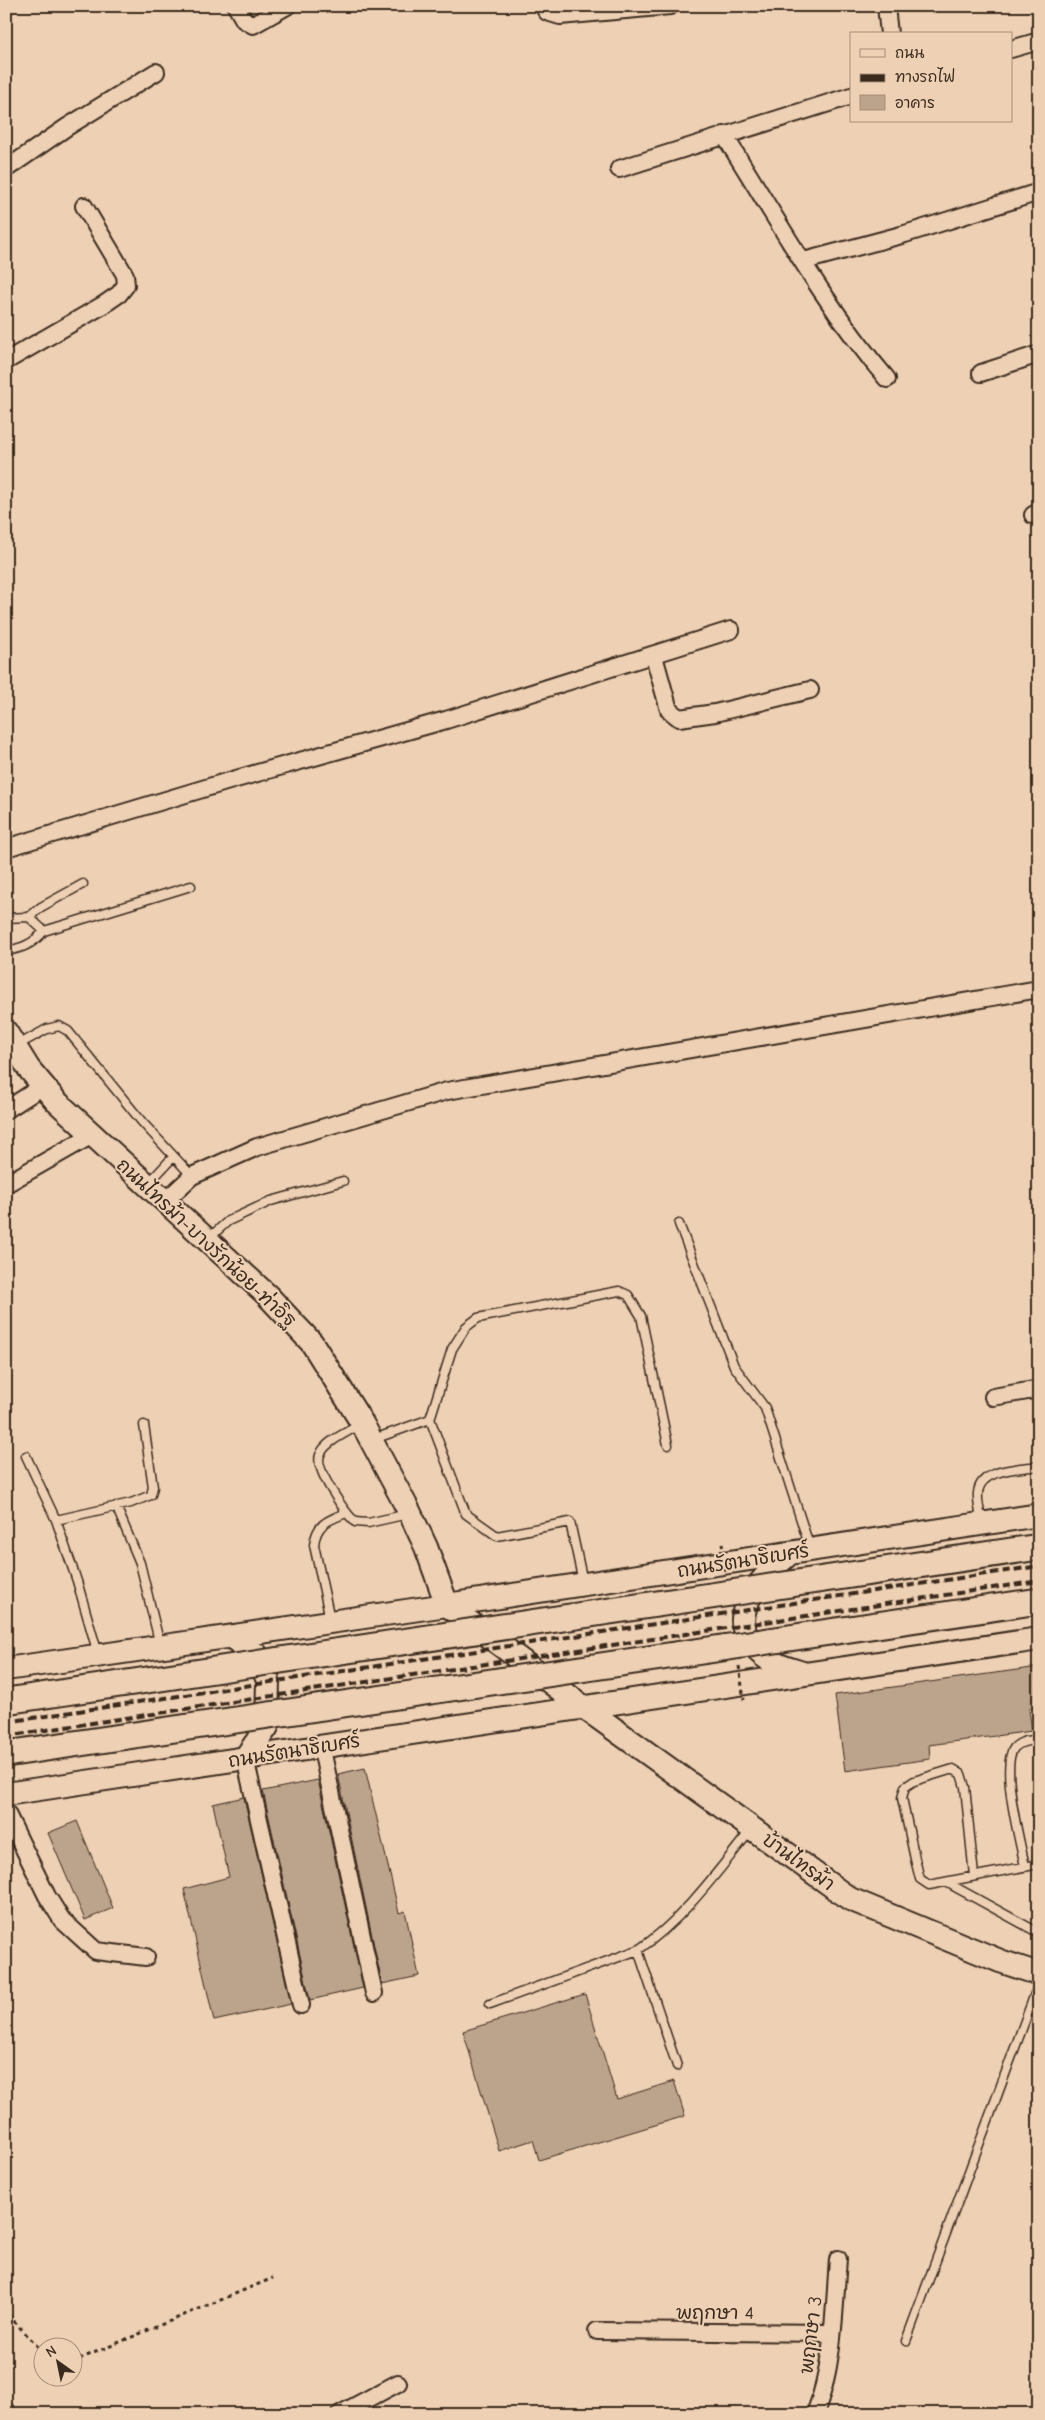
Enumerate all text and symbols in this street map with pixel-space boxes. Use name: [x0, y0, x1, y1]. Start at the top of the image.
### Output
legend: [850, 32, 1012, 122]
text: ถนน: [895, 44, 924, 62]
text: ทางรถไฟ: [895, 67, 955, 86]
text: อาคาร: [895, 94, 935, 112]
street label: ถนนไทรม้า-บางรักน้อย-ท่าอิฐ: [111, 1152, 302, 1332]
street label: ถนนรัตนาธิเบศร์: [675, 1538, 811, 1582]
street label: ถนนรัตนาธิเบศร์: [226, 1728, 362, 1772]
street label: บ้านไทรม้า: [758, 1827, 840, 1895]
street label: พฤกษา 3: [795, 2295, 828, 2376]
street label: พฤกษา 4: [676, 2302, 754, 2325]
north arrow: [32, 2338, 82, 2388]
text: N: [43, 2342, 60, 2361]

